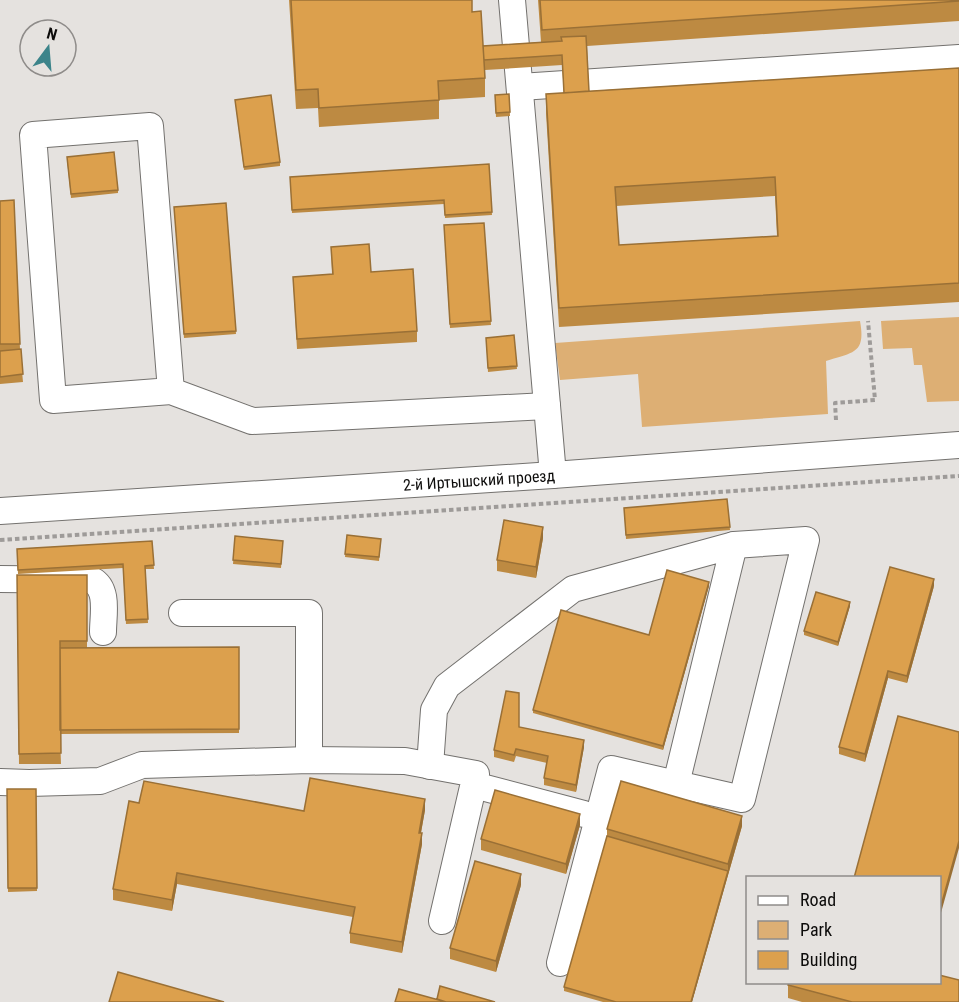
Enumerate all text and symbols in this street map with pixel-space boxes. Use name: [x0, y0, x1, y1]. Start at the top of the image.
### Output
north arrow: [18, 18, 78, 78]
text: N: [45, 24, 59, 45]
street label: 2-й Иртышский проезд: [402, 465, 556, 494]
legend: [746, 876, 941, 984]
text: Road: [800, 889, 836, 910]
text: Park: [800, 919, 832, 940]
text: Building: [800, 949, 857, 970]

